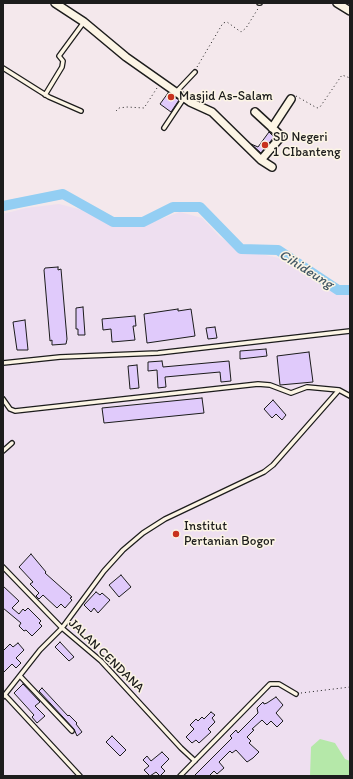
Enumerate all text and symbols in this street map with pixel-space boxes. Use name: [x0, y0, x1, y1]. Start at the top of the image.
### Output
place label: Masjid As-Salam: [179, 89, 273, 105]
marker: Masjid As-Salam: [166, 92, 176, 102]
place label: SD Negeri 1 CIbanteng: [273, 130, 341, 161]
marker: SD Negeri 1 CIbanteng: [260, 140, 270, 150]
water label: Cihideung: [276, 247, 336, 293]
place label: Institut Pertanian Bogor: [184, 519, 275, 550]
marker: Institut Pertanian Bogor: [171, 529, 181, 539]
street label: JALAN CENDANA: [65, 616, 147, 696]

